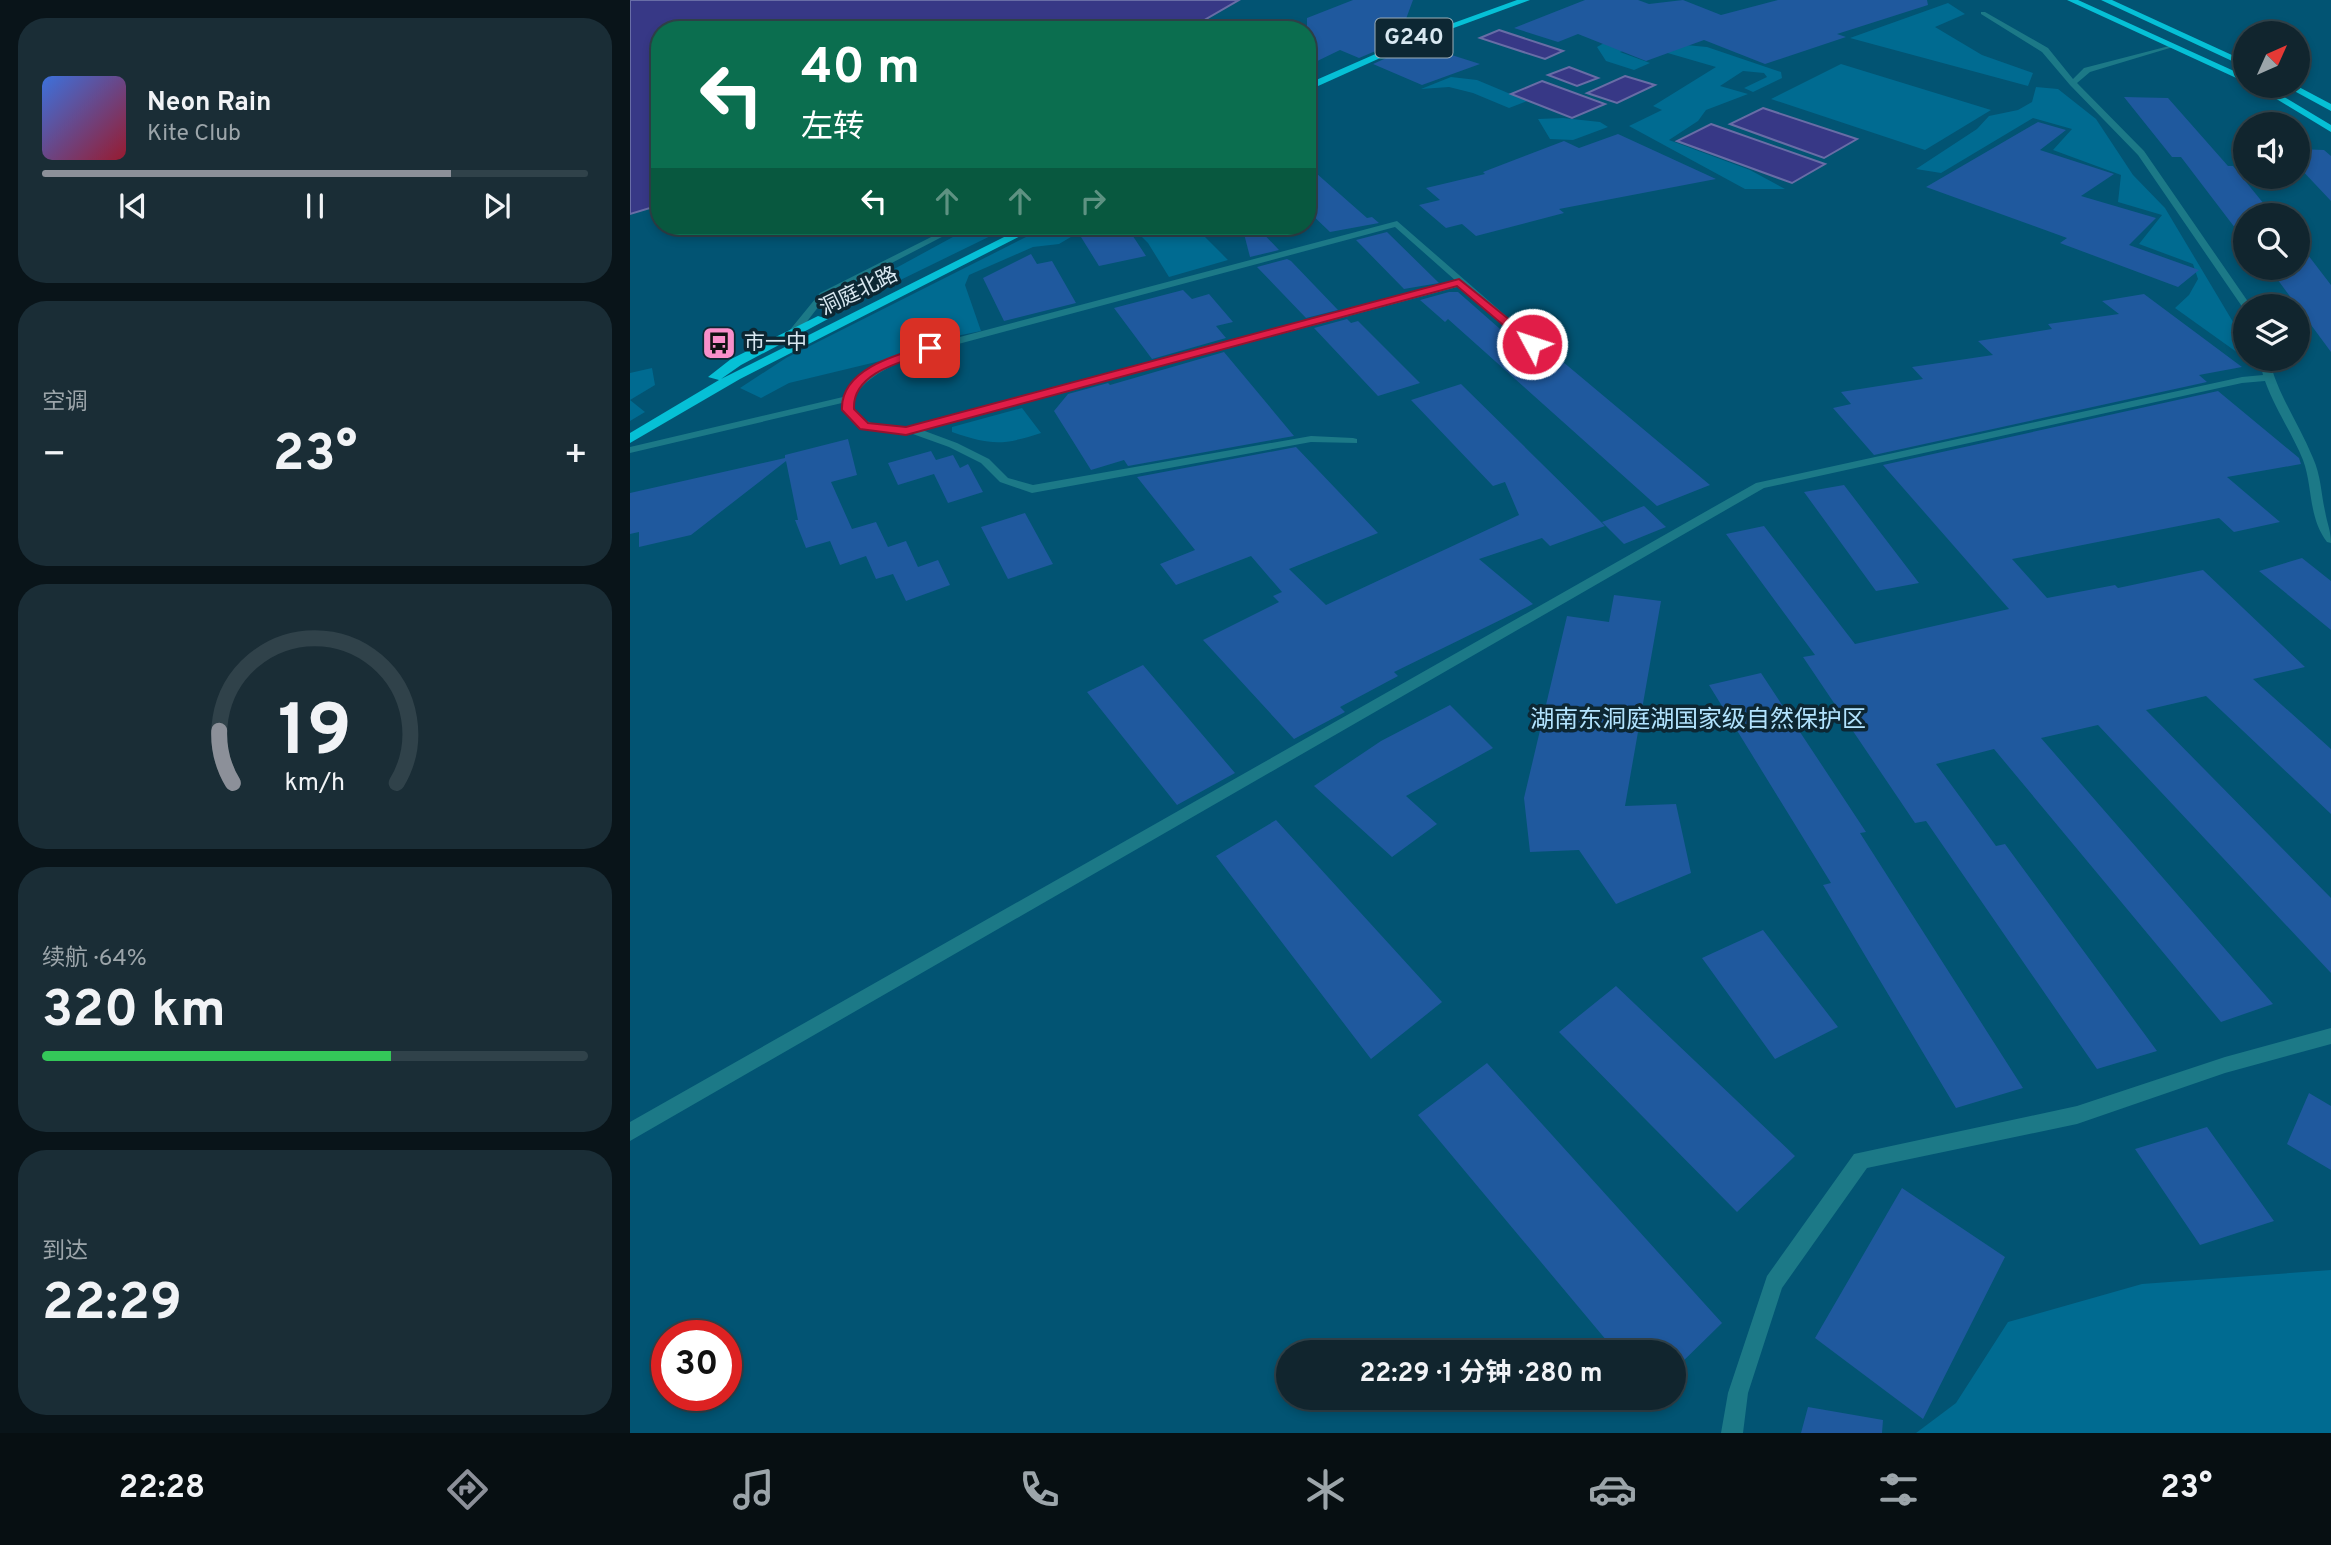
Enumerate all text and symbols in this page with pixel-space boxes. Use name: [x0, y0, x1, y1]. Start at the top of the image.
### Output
road number: G240: [1376, 19, 1452, 58]
north arrow: [2233, 21, 2310, 98]
map controls: [2233, 21, 2310, 371]
text: 40 m: [801, 39, 920, 101]
icon: left: [686, 49, 777, 140]
text: Neon Rain: [147, 87, 272, 120]
text: 左转: [801, 109, 865, 149]
button: sound: [2233, 112, 2310, 189]
text: Kite Club: [147, 120, 241, 149]
icon: left: [855, 182, 893, 220]
icon: ahead: [928, 182, 966, 220]
icon: ahead: [1001, 182, 1039, 220]
icon: right: [1074, 182, 1112, 220]
icon: previous: [114, 187, 152, 225]
icon: pause: [296, 187, 334, 225]
icon: next: [478, 187, 516, 225]
button: search: [2233, 203, 2310, 280]
street label: 洞庭北路: [815, 261, 903, 323]
button: layers: [2233, 294, 2310, 371]
position arrow: [1495, 307, 1569, 381]
pin: [900, 318, 960, 378]
bus stop icon: 市一中: [700, 324, 738, 362]
icon: arrive: [911, 329, 949, 367]
place label: 市一中: [744, 330, 807, 357]
text: 空调: [42, 389, 88, 418]
text: 23°: [273, 423, 357, 489]
text: −: [42, 432, 67, 481]
text: +: [563, 432, 588, 481]
text: 19: [278, 689, 352, 781]
park label: 湖南东洞庭湖国家级自然保护区: [1530, 706, 1866, 736]
text: km/h: [285, 767, 345, 799]
text: 续航 · 64%: [42, 945, 147, 974]
text: 320 km: [42, 979, 226, 1045]
text: 到达: [42, 1238, 88, 1267]
text: 22:29: [42, 1272, 182, 1338]
speed limit sign: 30: [651, 1320, 742, 1411]
text: 22:29 · 1 分钟 · 280 m: [1359, 1358, 1603, 1391]
icon: directions: [443, 1465, 492, 1514]
icon: music: [729, 1465, 778, 1514]
icon: phone: [1015, 1465, 1064, 1514]
icon: climate: [1301, 1465, 1350, 1514]
icon: car: [1588, 1465, 1637, 1514]
icon: filters: [1874, 1465, 1923, 1514]
text: 22:28: [119, 1469, 205, 1509]
text: 23°: [2160, 1469, 2212, 1509]

